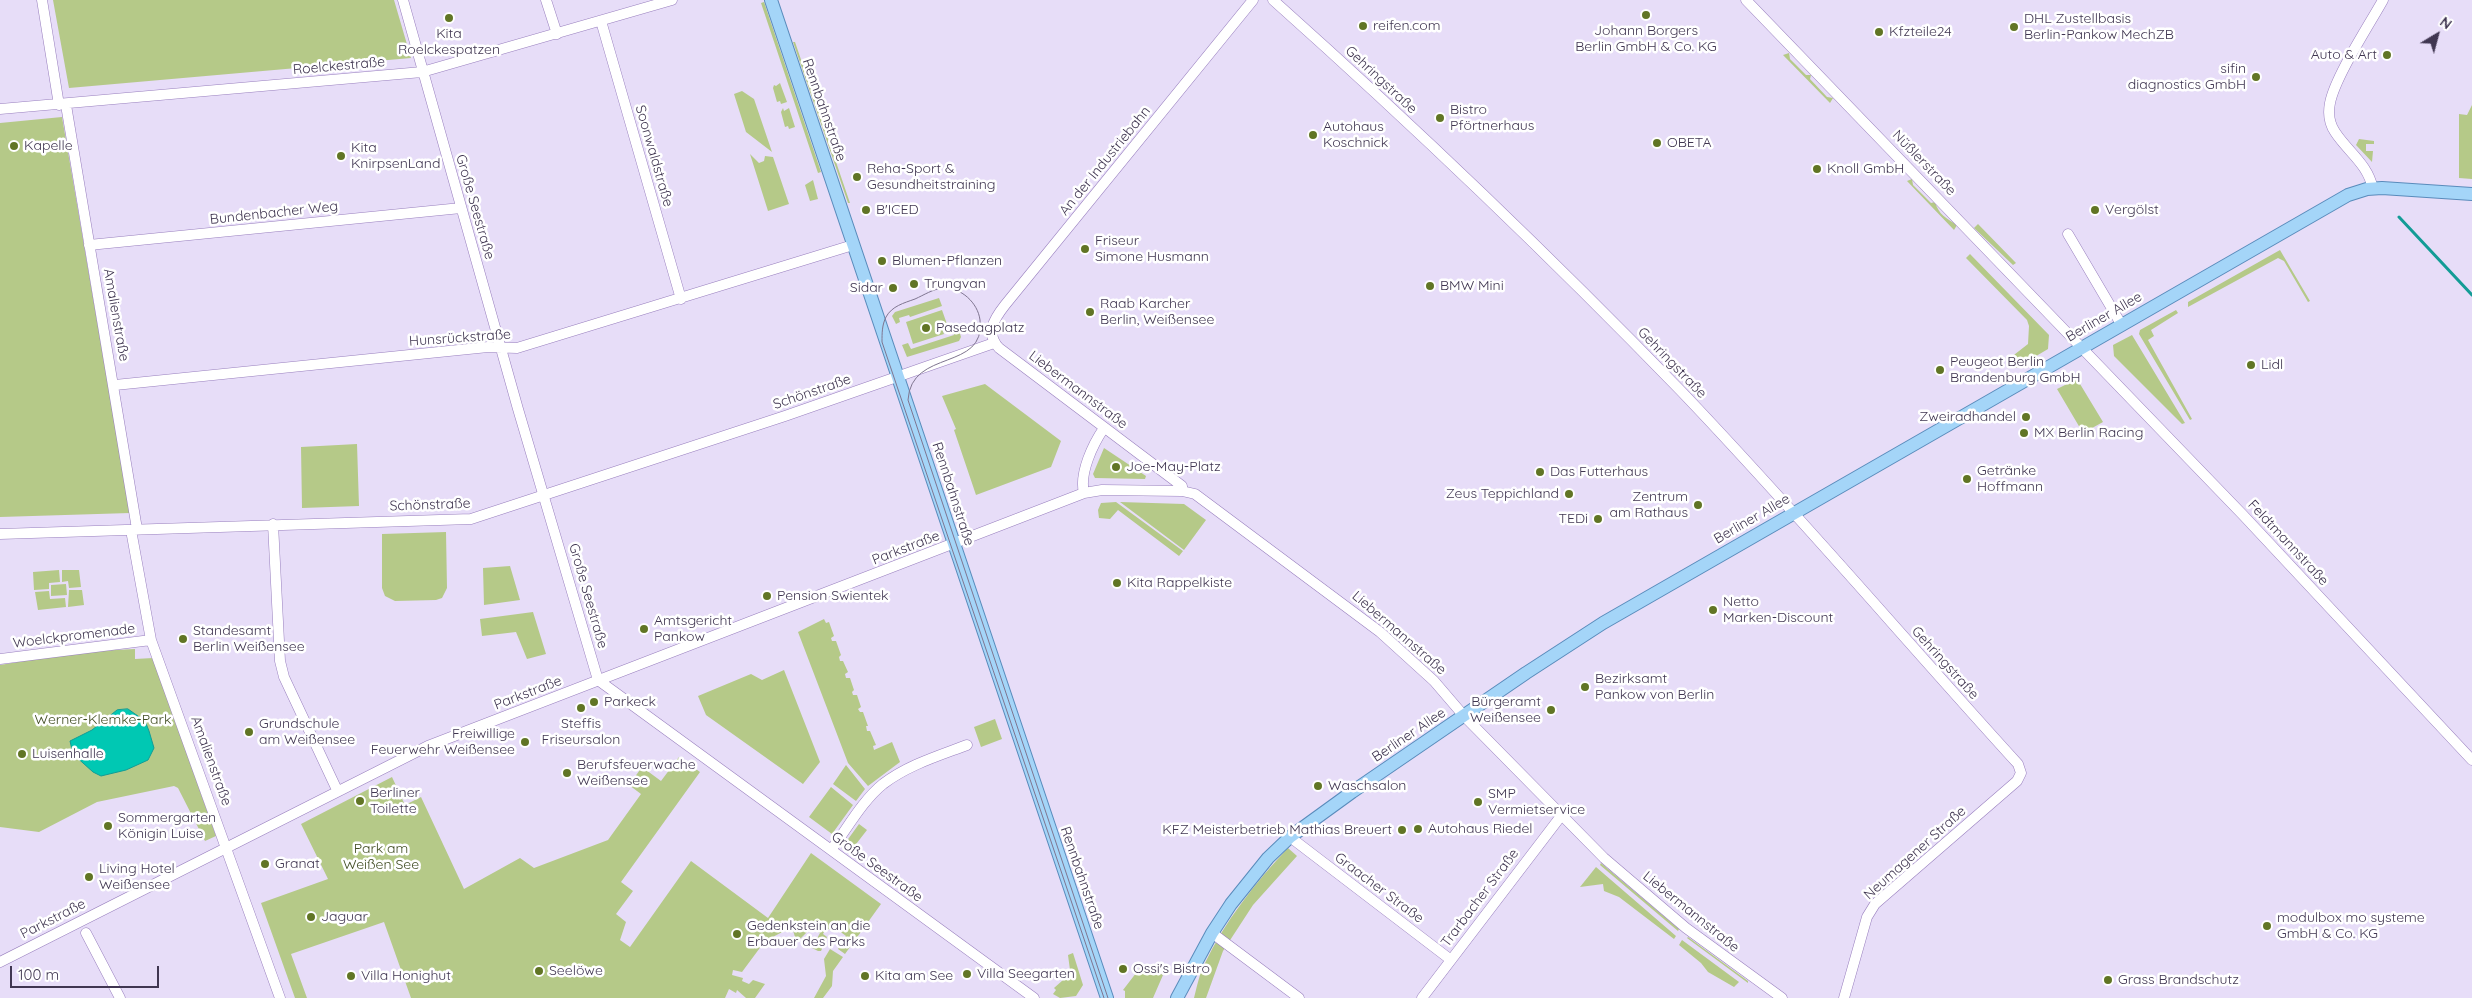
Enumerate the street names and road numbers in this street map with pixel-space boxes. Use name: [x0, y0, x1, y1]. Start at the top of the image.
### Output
street label: Gehringstraße: [1342, 42, 1420, 118]
street label: Roelckestraße: [292, 54, 386, 78]
street label: Rennbahnstraße: [799, 56, 849, 164]
street label: Soonwaldstraße: [631, 103, 677, 209]
street label: An der Industriebahn: [1056, 103, 1154, 219]
street label: Nüßlerstraße: [1889, 127, 1959, 199]
street label: Große Seestraße: [452, 152, 498, 262]
street label: Bundenbacher Weg: [209, 198, 339, 228]
street label: Amalienstraße: [100, 267, 132, 363]
street label: Berliner Allee: [2063, 288, 2145, 346]
street label: Gehringstraße: [1634, 324, 1710, 402]
street label: Hunsrückstraße: [408, 326, 512, 350]
street label: Liebermannstraße: [1025, 347, 1131, 433]
street label: Schönstraße: [771, 371, 853, 413]
street label: Rennbahnstraße: [928, 440, 978, 548]
street label: Berliner Allee: [1711, 490, 1793, 548]
street label: Schönstraße: [389, 495, 471, 515]
street label: Feldtmannstraße: [2244, 497, 2332, 589]
street label: Parkstraße: [870, 527, 942, 569]
street label: Große Seestraße: [565, 541, 611, 651]
street label: Liebermannstraße: [1349, 588, 1449, 678]
street label: Woelckpromenade: [12, 620, 136, 652]
street label: Gehringstraße: [1908, 623, 1982, 703]
street label: Parkstraße: [492, 672, 564, 714]
street label: Berliner Allee: [1369, 704, 1449, 766]
street label: Amalienstraße: [187, 714, 235, 808]
street label: Neumagener Straße: [1860, 803, 1970, 903]
street label: Rennbahnstraße: [1057, 824, 1107, 932]
street label: Große Seestraße: [828, 828, 926, 906]
street label: Trarbacher Straße: [1438, 846, 1522, 950]
street label: Graacher Straße: [1331, 849, 1427, 927]
street label: Liebermannstraße: [1639, 868, 1743, 956]
street label: Parkstraße: [18, 895, 88, 943]

